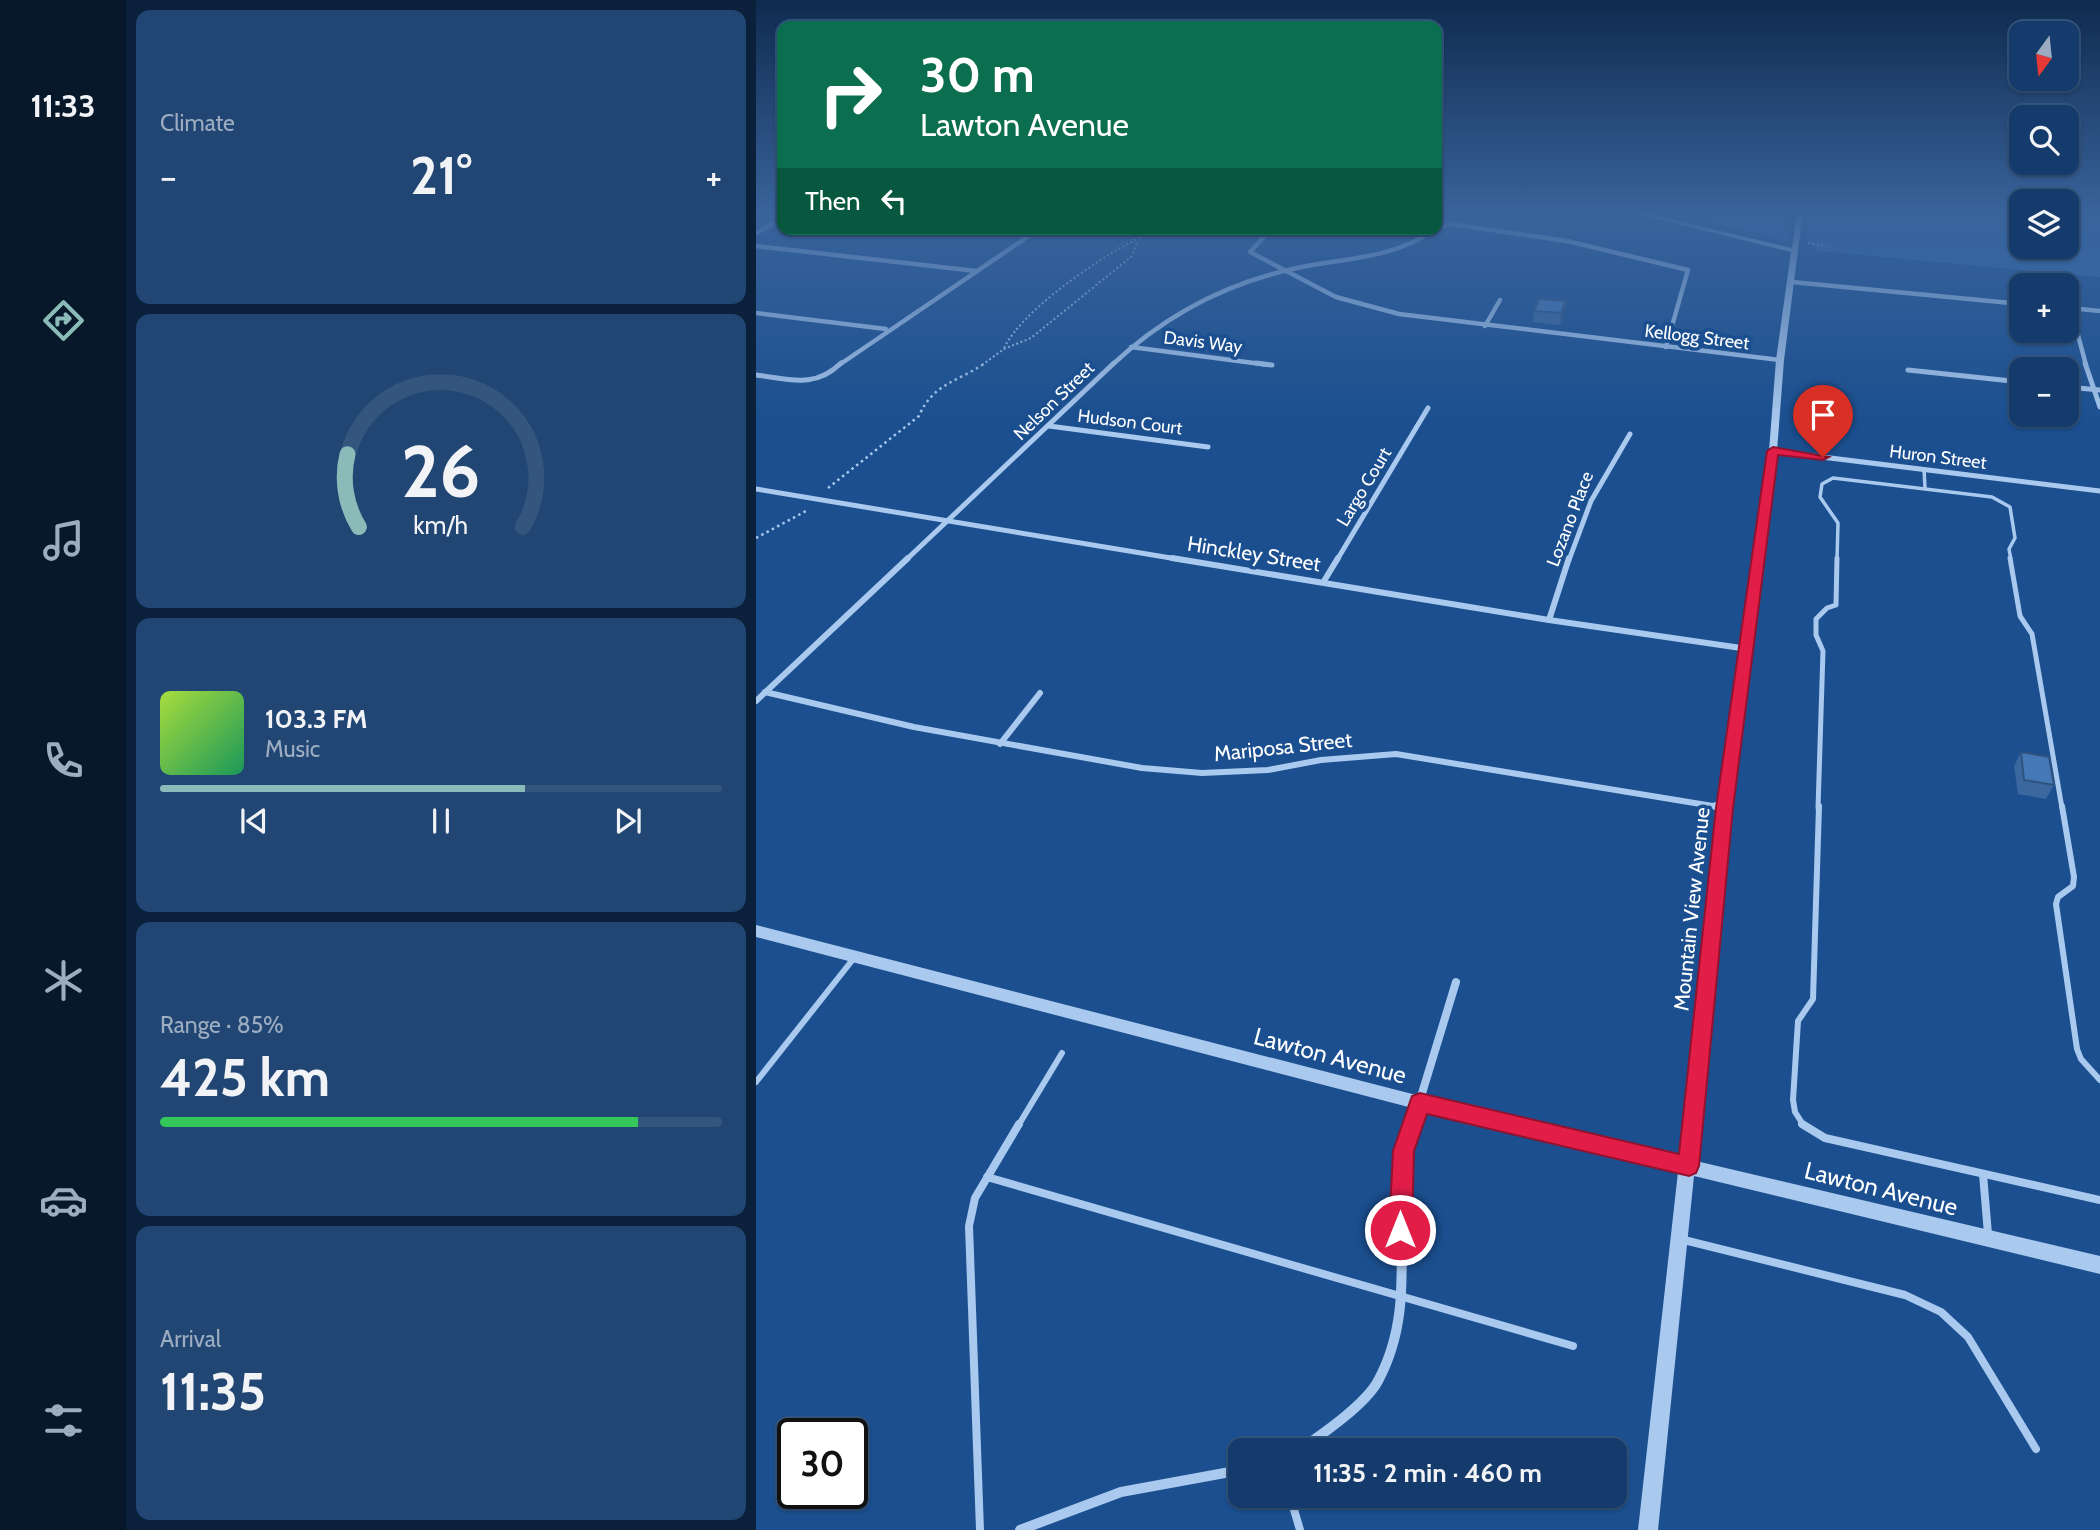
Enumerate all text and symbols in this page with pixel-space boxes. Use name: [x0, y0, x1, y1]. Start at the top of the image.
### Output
north arrow: [2009, 21, 2079, 91]
map controls: [2009, 21, 2079, 427]
text: 30 m: [920, 45, 1035, 104]
icon: right: [805, 49, 896, 140]
text: 11:33: [30, 86, 96, 125]
text: Lawton Avenue: [920, 105, 1129, 144]
button: search: [2009, 105, 2079, 175]
text: Climate: [160, 109, 235, 137]
text: 21°: [410, 144, 472, 207]
text: −: [160, 153, 177, 200]
text: +: [705, 153, 722, 200]
icon: left: [875, 182, 913, 220]
text: Then: [805, 185, 861, 217]
button: layers: [2009, 189, 2079, 259]
button: +: [2009, 273, 2079, 343]
icon: directions: [39, 296, 88, 345]
street label: Kellogg Street: [1643, 320, 1751, 354]
street label: Davis Way: [1162, 326, 1244, 358]
street label: Nelson Street: [1009, 357, 1099, 445]
button: −: [2009, 357, 2079, 427]
pin: [1793, 385, 1853, 457]
icon: arrive: [1804, 396, 1842, 434]
street label: Hudson Court: [1076, 405, 1184, 439]
text: 26: [401, 427, 481, 515]
street label: Huron Street: [1888, 440, 1988, 474]
street label: Largo Court: [1332, 444, 1396, 530]
street label: Lozano Place: [1542, 468, 1598, 570]
text: km/h: [414, 510, 468, 540]
icon: music: [39, 516, 88, 565]
street label: Hinckley Street: [1186, 531, 1322, 576]
text: 103.3 FM: [265, 703, 368, 735]
street label: Mariposa Street: [1213, 727, 1353, 766]
text: Music: [265, 735, 320, 763]
icon: phone: [39, 736, 88, 785]
icon: previous: [235, 802, 273, 840]
icon: pause: [422, 802, 460, 840]
icon: next: [609, 802, 647, 840]
street label: Mountain View Avenue: [1668, 806, 1715, 1012]
icon: climate: [39, 956, 88, 1005]
text: Range · 85%: [160, 1011, 284, 1039]
street label: Lawton Avenue: [1251, 1021, 1410, 1090]
text: 425 km: [160, 1046, 330, 1109]
street label: Lawton Avenue: [1802, 1155, 1961, 1222]
icon: car: [39, 1176, 88, 1225]
position arrow: [1363, 1193, 1437, 1267]
text: Arrival: [160, 1325, 221, 1353]
text: 11:35: [160, 1360, 266, 1423]
icon: filters: [39, 1396, 88, 1445]
speed limit sign: 30: [777, 1418, 868, 1509]
text: 11:35 · 2 min · 460 m: [1313, 1457, 1542, 1489]

